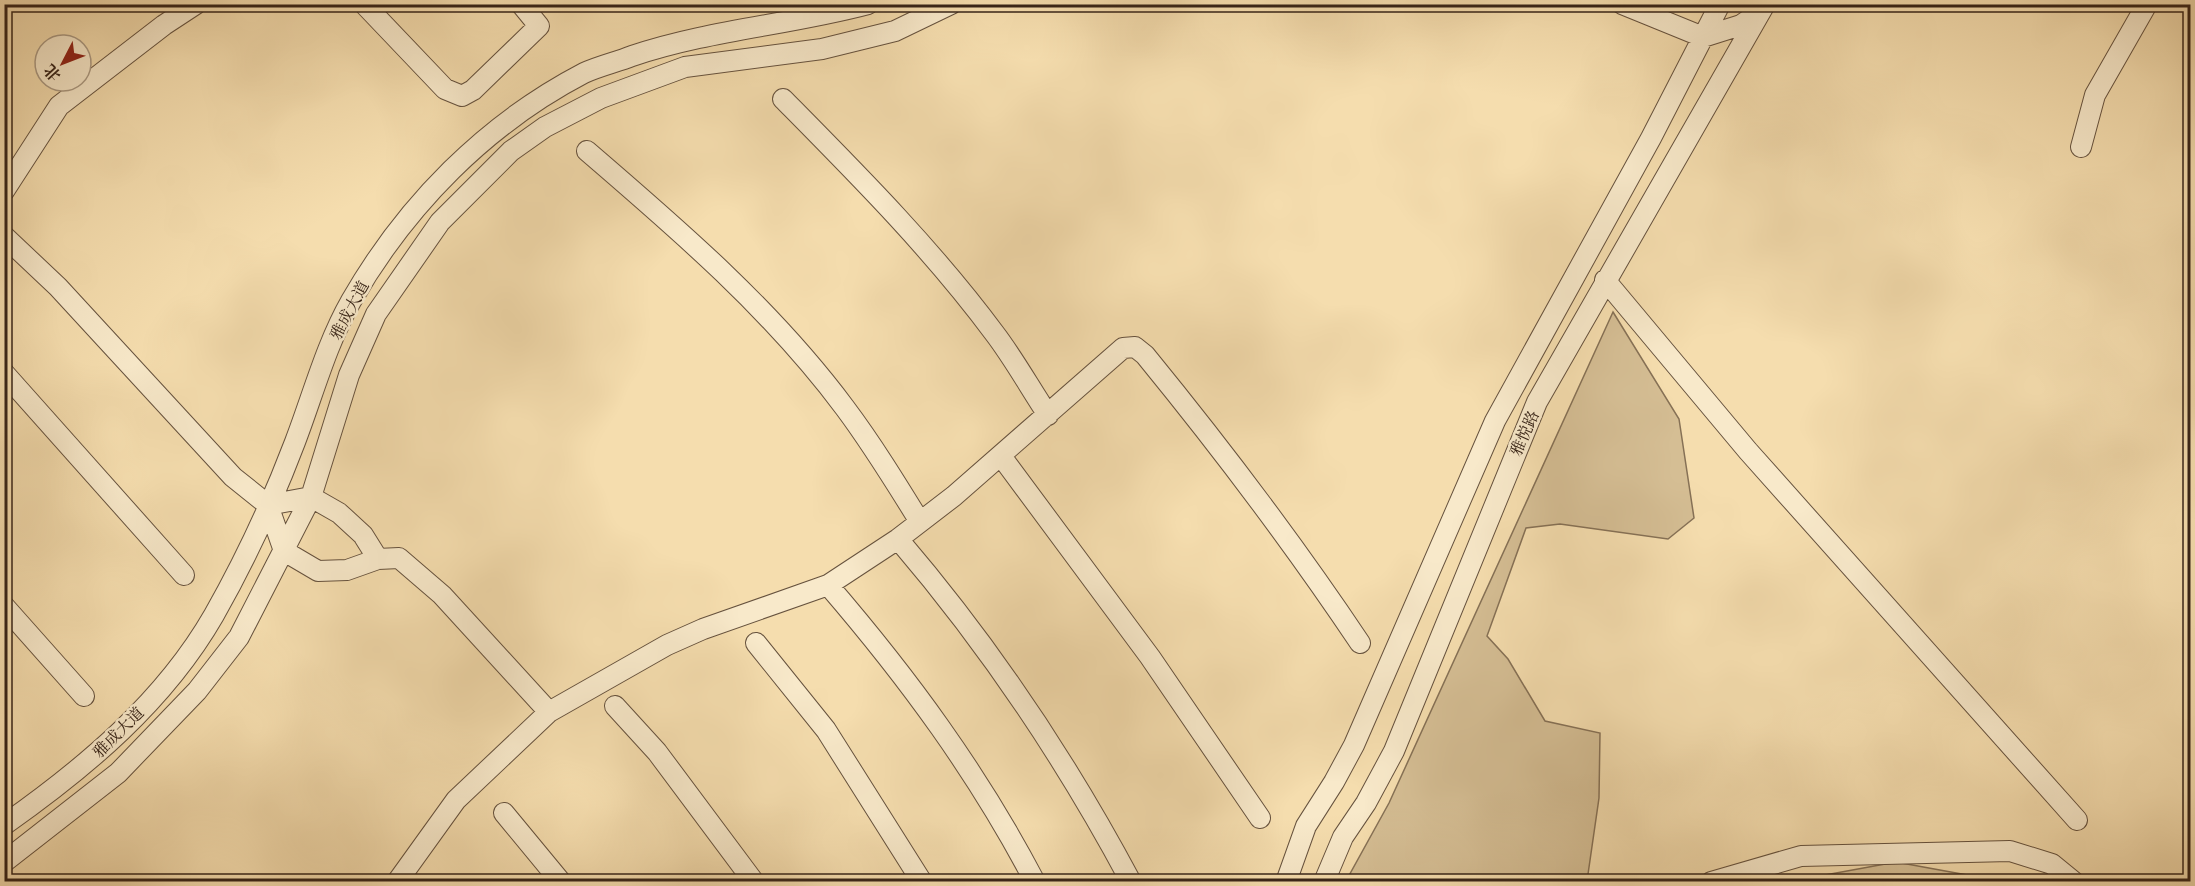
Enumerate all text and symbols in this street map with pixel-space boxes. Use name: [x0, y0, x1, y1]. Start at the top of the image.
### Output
north arrow: [33, 33, 93, 93]
text: 北: [40, 60, 65, 85]
street label: 雅成大道: [326, 278, 373, 343]
street label: 雅悦路: [1506, 407, 1543, 459]
street label: 雅成大道: [89, 703, 148, 762]

